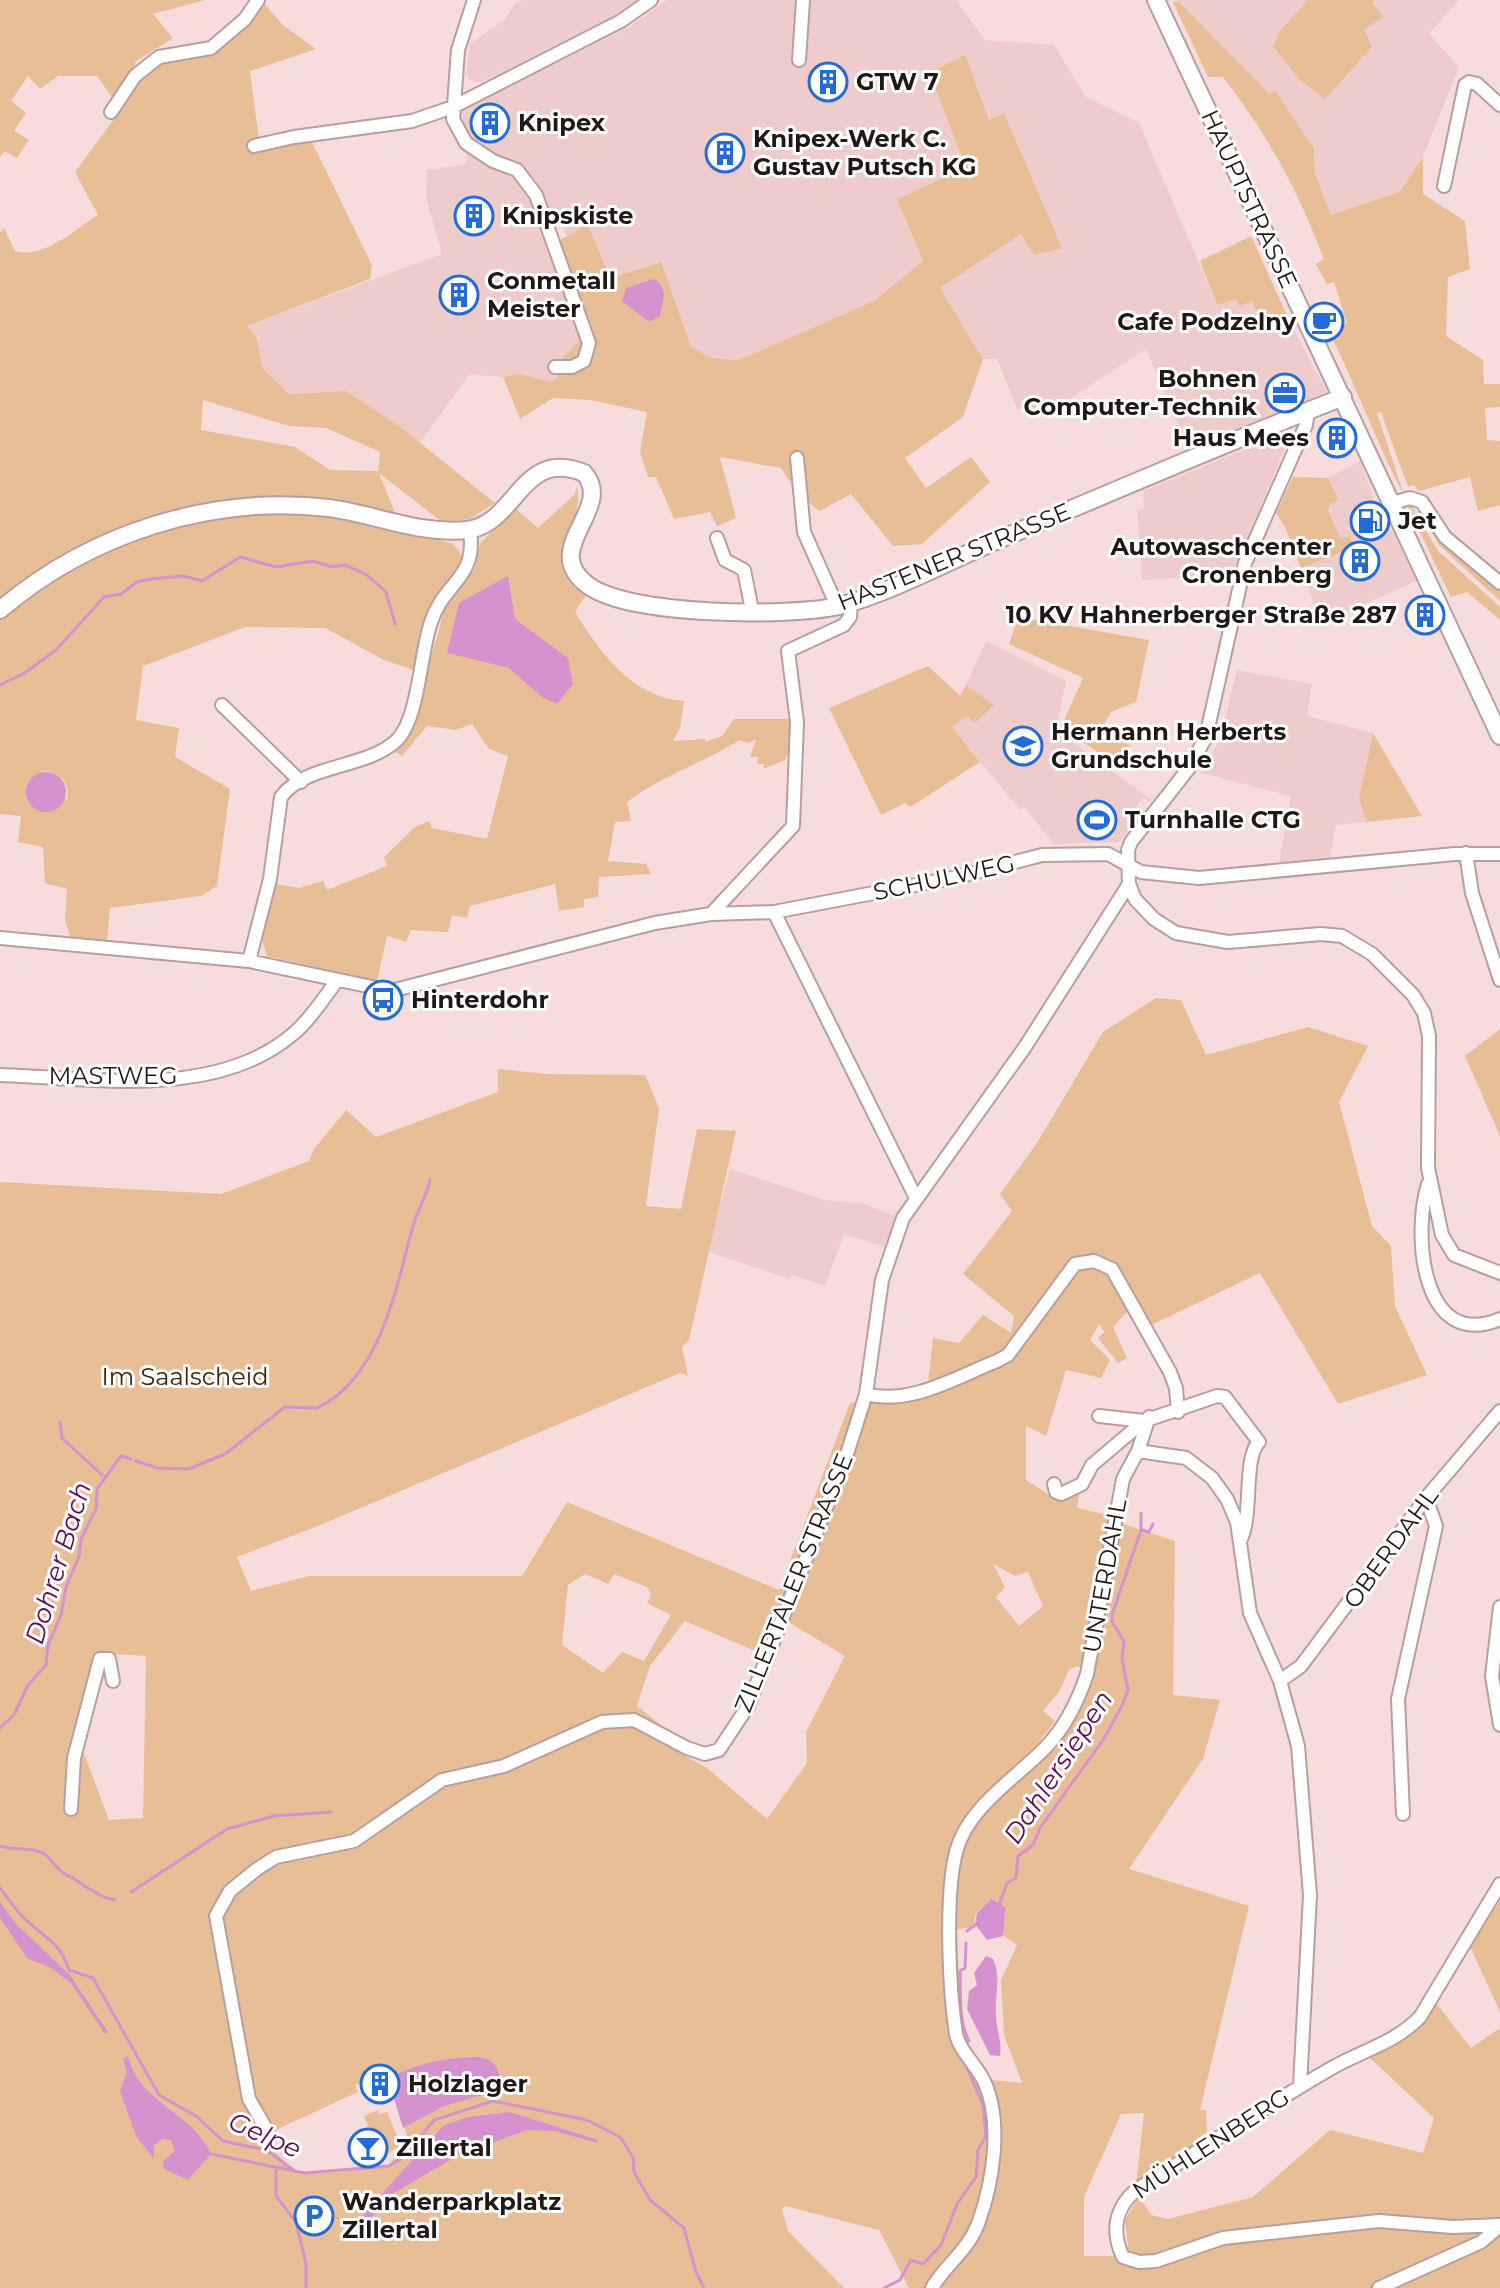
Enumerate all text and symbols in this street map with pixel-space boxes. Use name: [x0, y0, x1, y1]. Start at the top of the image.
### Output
building icon: GTW 7: [807, 61, 849, 103]
place label: GTW 7: [856, 67, 939, 96]
building icon: Knipex: [469, 102, 511, 144]
street label: HAUPTSTRASSE: [1195, 105, 1304, 293]
place label: Knipex: [518, 108, 606, 137]
place label: Knipex-Werk C. Gustav Putsch KG: [753, 124, 977, 181]
building icon: Knipex-Werk C. Gustav Putsch KG: [704, 132, 746, 174]
building icon: Knipskiste: [453, 195, 495, 237]
place label: Knipskiste: [502, 201, 634, 230]
place label: Conmetall Meister: [487, 266, 616, 323]
building icon: Conmetall Meister: [438, 274, 480, 316]
cafe icon: Cafe Podzelny: [1303, 301, 1345, 343]
place label: Cafe Podzelny: [1117, 307, 1297, 336]
place label: Bohnen Computer-Technik: [1024, 364, 1257, 421]
office icon: Bohnen Computer-Technik: [1264, 372, 1306, 414]
building icon: Haus Mees: [1316, 417, 1358, 459]
place label: Haus Mees: [1173, 423, 1309, 452]
street label: HASTENER STRASSE: [833, 497, 1075, 617]
fuel station icon: Jet: [1349, 500, 1391, 542]
place label: Jet: [1397, 506, 1437, 535]
place label: Autowaschcenter Cronenberg: [1109, 532, 1332, 589]
building icon: Autowaschcenter Cronenberg: [1339, 540, 1381, 582]
building icon: 10 KV Hahnerberger Straße 287: [1404, 594, 1446, 636]
place label: 10 KV Hahnerberger Straße 287: [1006, 600, 1397, 629]
place label: Hermann Herberts Grundschule: [1051, 717, 1286, 774]
school or university icon: Hermann Herberts Grundschule: [1002, 725, 1044, 767]
sports icon: Turnhalle CTG: [1076, 799, 1118, 841]
place label: Turnhalle CTG: [1125, 805, 1301, 834]
street label: SCHULWEG: [870, 848, 1017, 907]
bus stop icon: Hinterdohr: [362, 979, 404, 1021]
place label: Hinterdohr: [411, 985, 549, 1014]
street label: MASTWEG: [48, 1061, 178, 1090]
park label: Im Saalscheid: [101, 1362, 269, 1391]
street label: ZILLERTALER STRASSE: [728, 1449, 859, 1717]
water label: Dohrer Bach: [18, 1478, 98, 1648]
street label: OBERDAHL: [1337, 1482, 1444, 1614]
street label: UNTERDAHL: [1077, 1497, 1132, 1655]
water label: Dahlersiepen: [997, 1684, 1119, 1850]
building icon: Holzlager: [359, 2063, 401, 2105]
place label: Holzlager: [408, 2069, 528, 2098]
street label: MÜHLENBERG: [1127, 2082, 1295, 2205]
water label: Gelpe: [224, 2105, 306, 2165]
bar icon: Zillertal: [347, 2127, 389, 2169]
place label: Zillertal: [396, 2133, 492, 2162]
place label: Wanderparkplatz Zillertal: [342, 2187, 561, 2244]
parking icon: Wanderparkplatz Zillertal: [293, 2195, 335, 2237]

